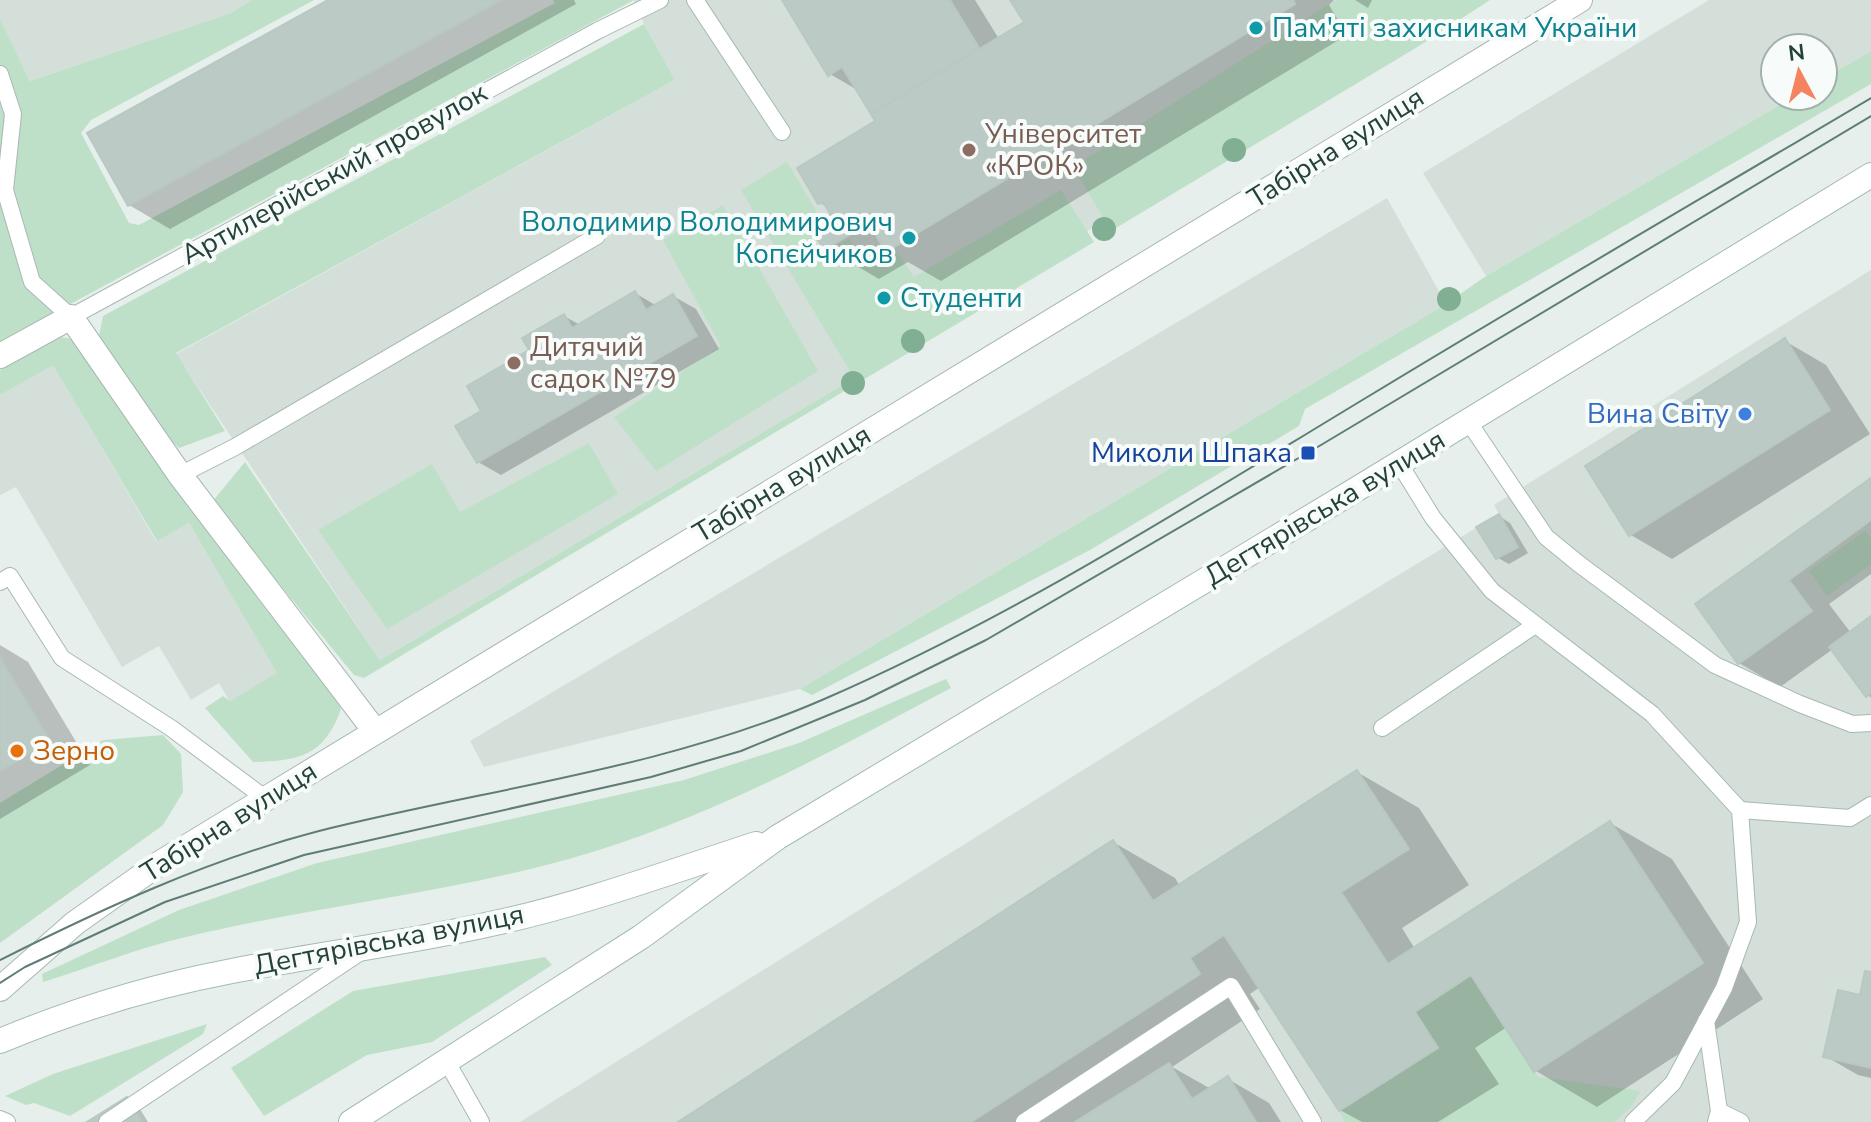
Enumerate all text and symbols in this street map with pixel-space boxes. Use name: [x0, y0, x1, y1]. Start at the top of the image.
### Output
place label: Пам'яті захисникам України: [1272, 9, 1637, 47]
marker: Пам'яті захисникам України: [1247, 19, 1265, 37]
north arrow: [1759, 32, 1839, 112]
text: N: [1787, 37, 1807, 69]
street label: Артилерійський провулок: [174, 74, 494, 274]
street label: Табірна вулиця: [1241, 79, 1431, 217]
place label: Університет «КРОК»: [984, 115, 1142, 185]
marker: Університет «КРОК»: [960, 141, 978, 159]
place label: Володимир Володимирович Копєйчиков: [521, 203, 893, 273]
marker: Володимир Володимирович Копєйчиков: [900, 229, 918, 247]
place label: Студенти: [900, 279, 1023, 317]
marker: Студенти: [875, 289, 893, 307]
place label: Дитячий садок №79: [530, 328, 677, 398]
marker: Дитячий садок №79: [505, 354, 523, 372]
place label: Вина Світу: [1587, 395, 1729, 433]
marker: Вина Світу: [1736, 405, 1754, 423]
street label: Табірна вулиця: [686, 416, 878, 552]
street label: Дегтярівська вулиця: [1198, 421, 1452, 595]
place label: Миколи Шпака: [1091, 434, 1292, 472]
marker: Миколи Шпака: [1299, 444, 1317, 462]
place label: Зерно: [33, 732, 115, 770]
marker: Зерно: [8, 742, 26, 760]
street label: Табірна вулиця: [134, 753, 324, 891]
street label: Дегтярівська вулиця: [251, 895, 527, 985]

